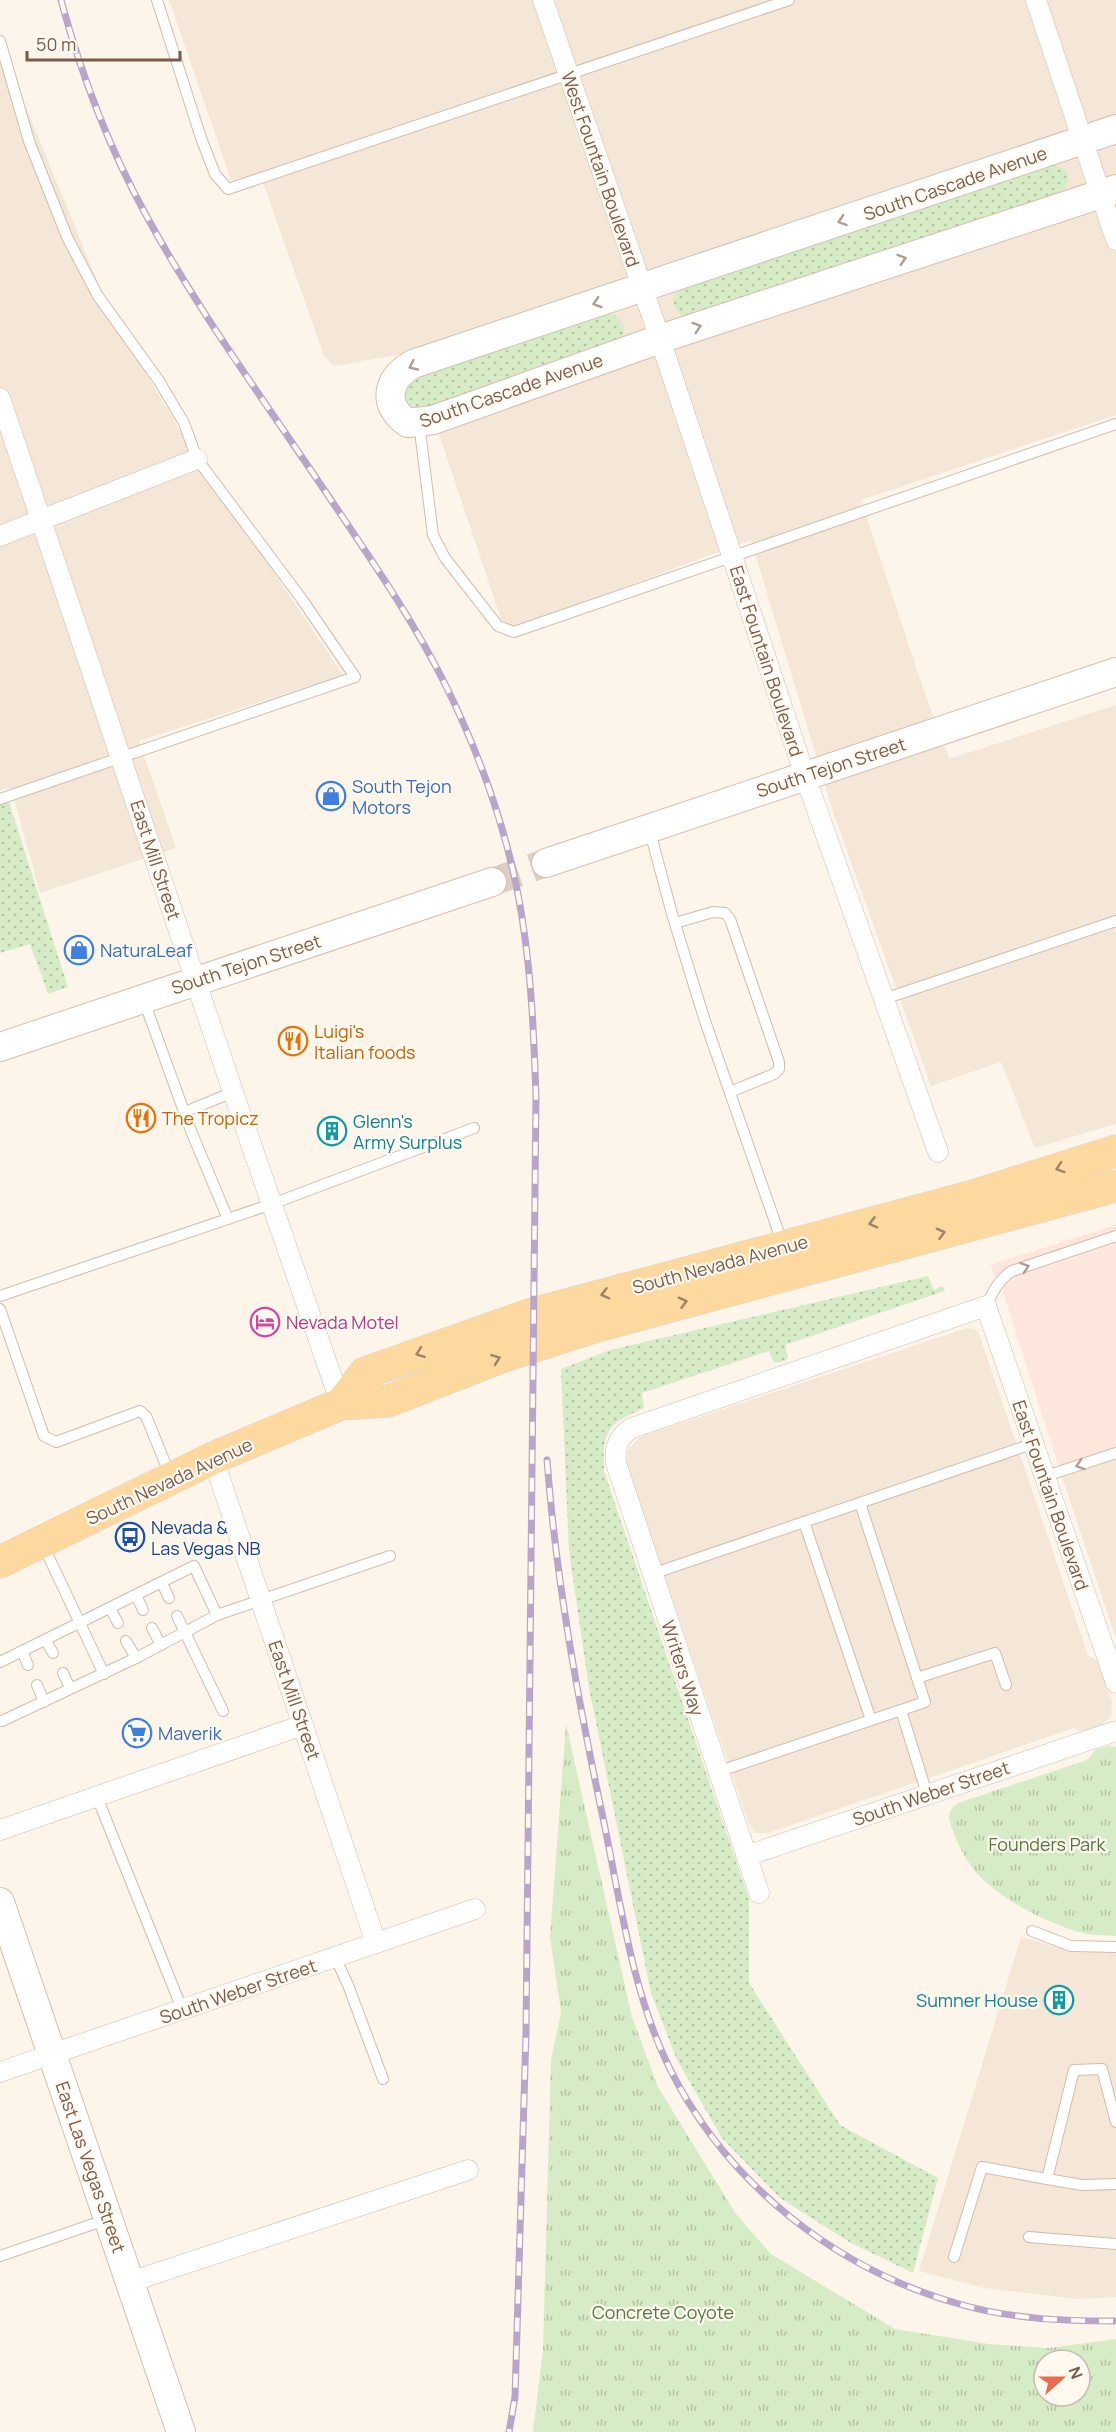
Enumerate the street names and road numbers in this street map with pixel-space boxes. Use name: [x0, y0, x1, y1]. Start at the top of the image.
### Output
street label: West Fountain Boulevard: [556, 68, 646, 270]
street label: South Cascade Avenue: [860, 140, 1050, 226]
street label: South Cascade Avenue: [416, 347, 606, 433]
street label: East Fountain Boulevard: [725, 562, 809, 760]
street label: South Tejon Street: [753, 731, 909, 803]
street label: East Mill Street: [125, 797, 187, 923]
street label: South Tejon Street: [168, 928, 324, 1000]
street label: South Nevada Avenue: [630, 1229, 810, 1299]
street label: East Fountain Boulevard: [1007, 1397, 1095, 1593]
street label: South Nevada Avenue: [82, 1432, 256, 1530]
street label: Writers Way: [656, 1617, 710, 1719]
street label: East Mill Street: [263, 1637, 327, 1763]
street label: South Weber Street: [849, 1755, 1013, 1831]
street label: South Weber Street: [156, 1953, 320, 2029]
street label: East Las Vegas Street: [50, 2078, 132, 2256]

